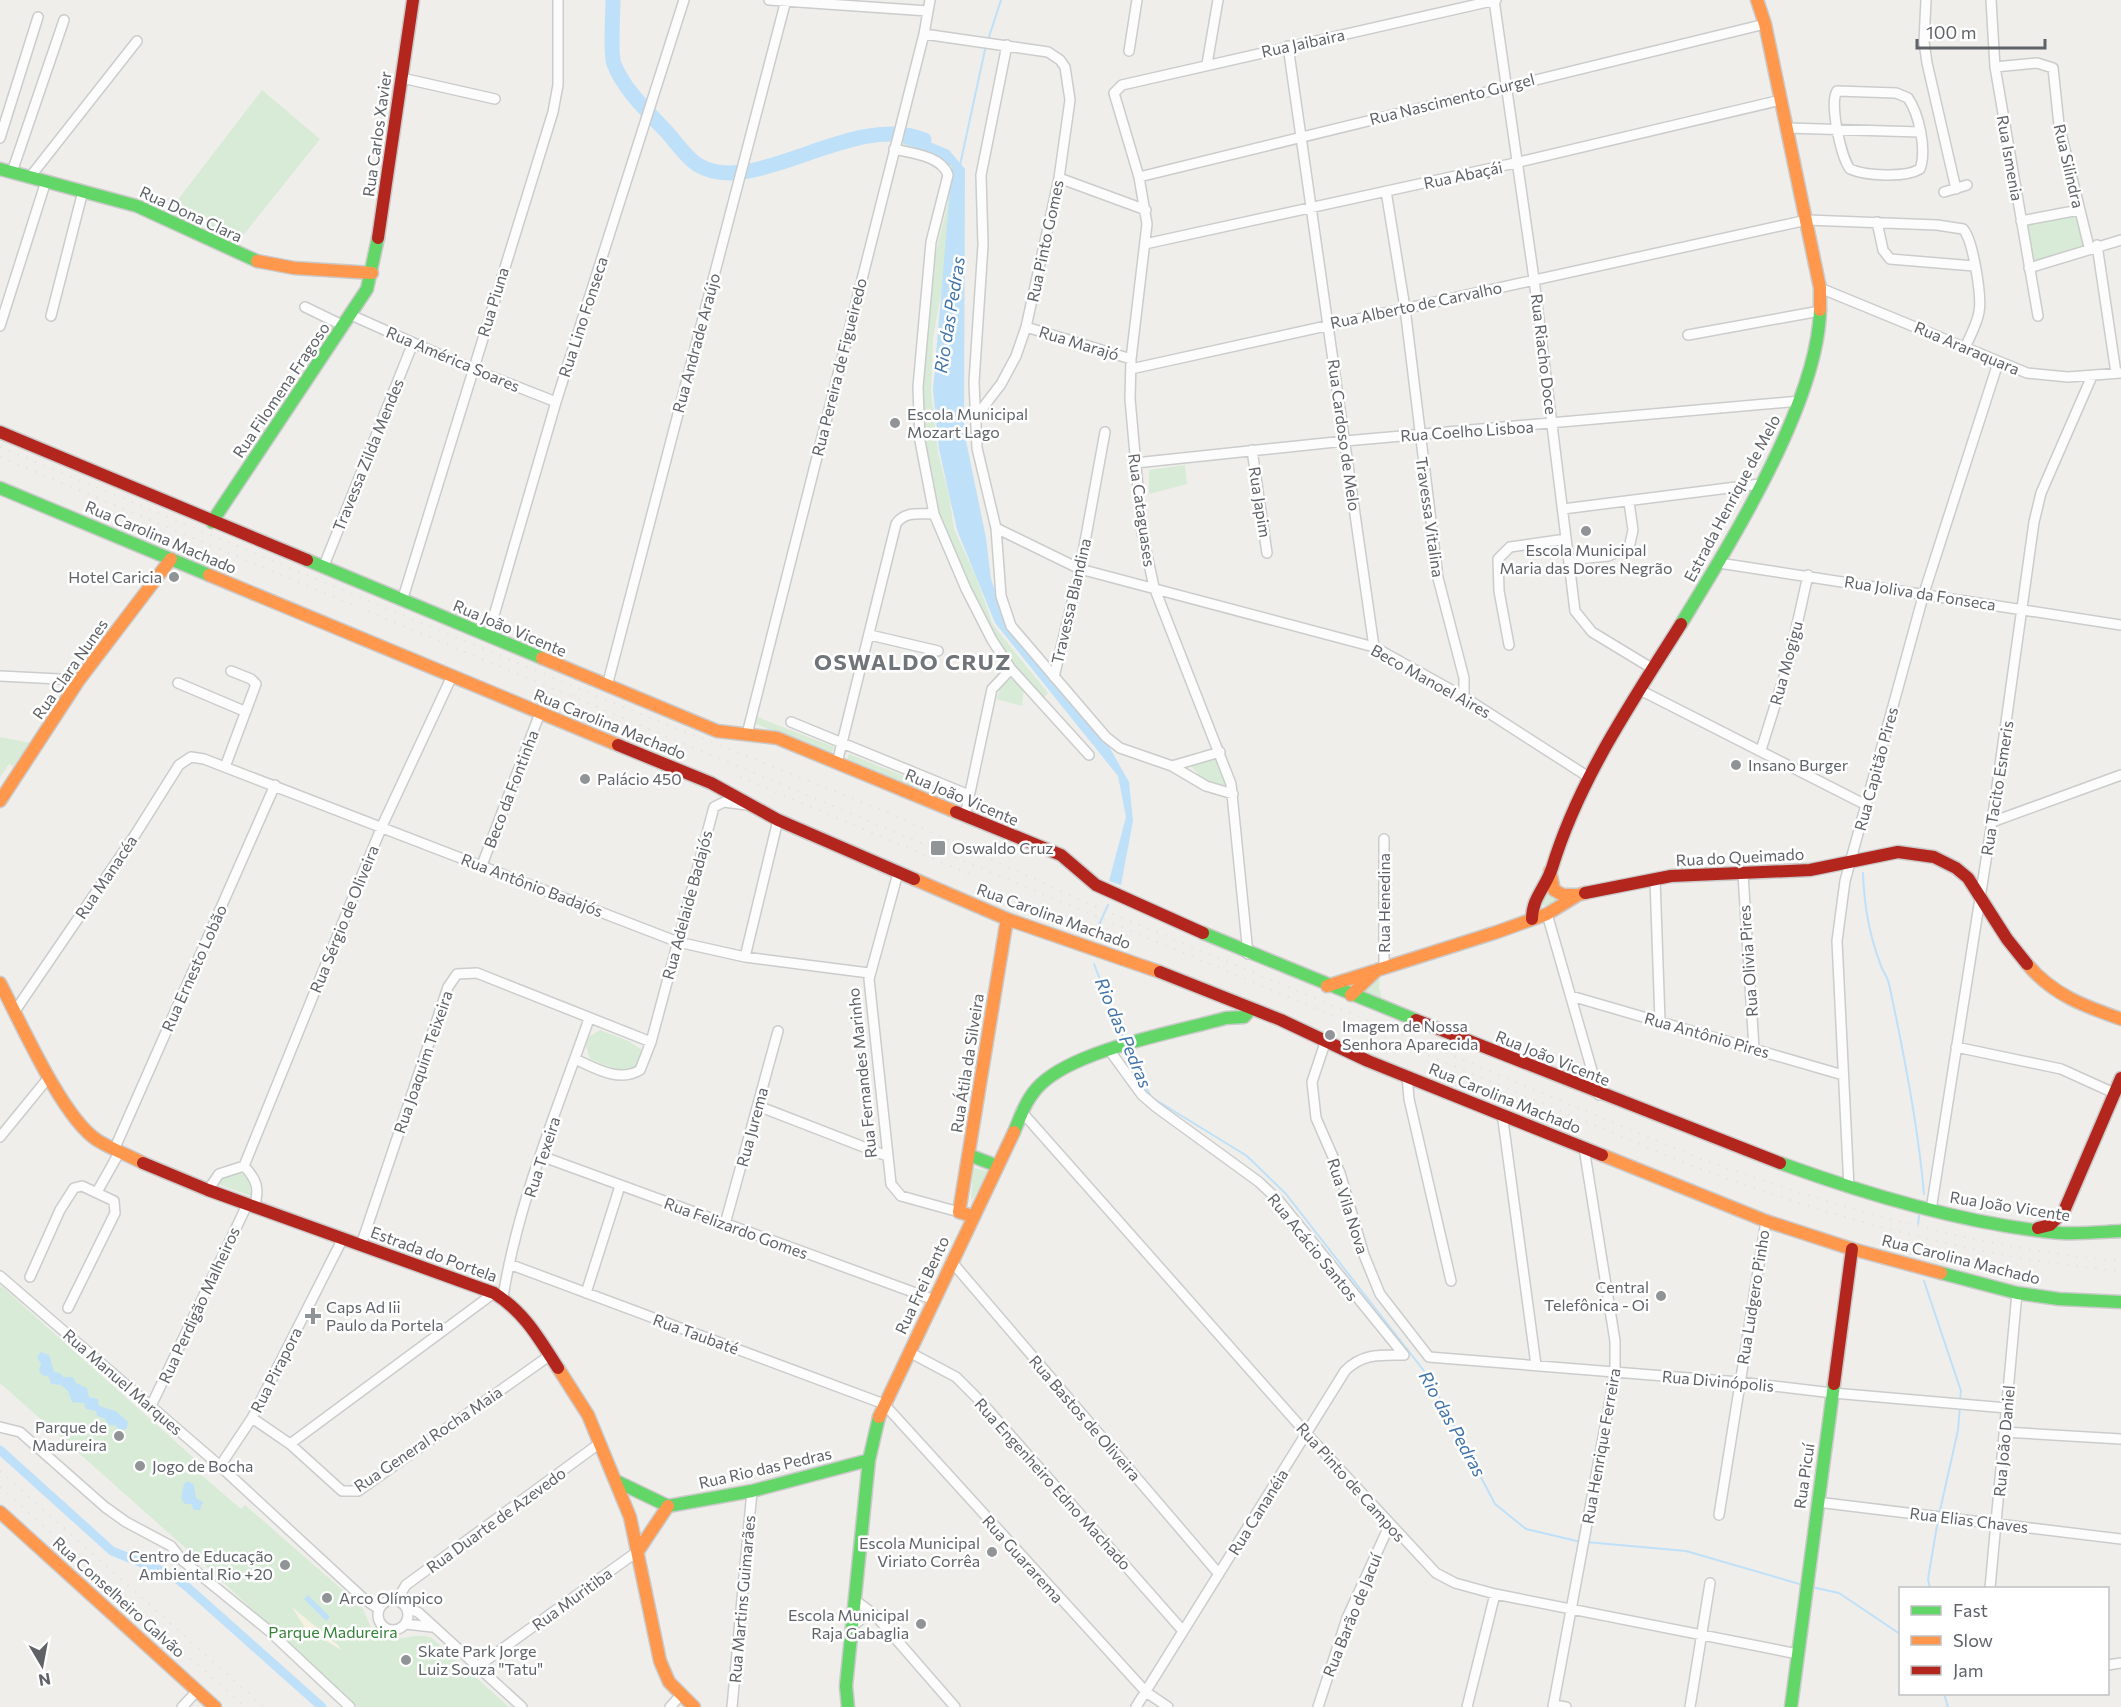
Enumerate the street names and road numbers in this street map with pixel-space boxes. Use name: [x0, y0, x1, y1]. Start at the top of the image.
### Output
street label: Rua Jaibaira: [1260, 24, 1346, 61]
street label: Rua Carlos Xavier: [358, 69, 395, 198]
street label: Rua Nascimento Gurgel: [1367, 69, 1536, 128]
street label: Rua Ismenia: [1994, 114, 2027, 202]
street label: Rua Silindra: [2051, 122, 2088, 210]
street label: Rua Abaçái: [1422, 157, 1504, 192]
street label: Rua Pinto Gomes: [1022, 178, 1067, 304]
street label: Rua Dona Clara: [137, 181, 245, 246]
street label: Rua Lino Fonseca: [554, 254, 611, 380]
street label: Rua Piuna: [473, 265, 512, 339]
street label: Rua Andrade Araújo: [668, 271, 723, 415]
street label: Rua Pereira de Figueiredo: [807, 276, 870, 458]
street label: Rua Alberto de Carvalho: [1328, 277, 1504, 332]
street label: Rua Riacho Doce: [1528, 292, 1561, 415]
street label: Rua Araraquara: [1912, 317, 2023, 378]
street label: Rua Filomena Fragoso: [228, 318, 333, 461]
street label: Rua Marajó: [1037, 321, 1122, 364]
street label: Rua América Soares: [383, 322, 523, 395]
street label: Rua Cardoso de Melo: [1324, 358, 1365, 512]
street label: Travessa Zilda Mendes: [328, 376, 407, 534]
street label: Estrada Henrique de Melo: [1679, 411, 1784, 585]
street label: Rua Coelho Lisboa: [1400, 416, 1534, 445]
street label: Rua Cataguases: [1125, 452, 1160, 568]
street label: Travessa Vitalina: [1413, 455, 1448, 578]
street label: Rua Japim: [1246, 465, 1275, 539]
street label: Rua Carolina Machado: [83, 496, 240, 577]
street label: Travessa Blandina: [1047, 536, 1094, 666]
street label: Rua Joliva da Fonseca: [1843, 571, 1997, 614]
street label: Rua João Vicente: [450, 595, 570, 660]
street label: Rua Clara Nunes: [28, 615, 111, 722]
street label: Rua Mogigu: [1765, 619, 1806, 707]
street label: Beco Manoel Aires: [1368, 640, 1495, 721]
street label: Rua Carolina Machado: [531, 684, 689, 763]
street label: Rua Capitão Pires: [1850, 705, 1901, 833]
street label: Rua Tacito Esmeris: [1976, 719, 2017, 857]
street label: Beco da Fontinha: [479, 727, 542, 851]
street label: Rua João Vicente: [902, 764, 1022, 829]
street label: Rua Adelaide Badajós: [657, 828, 716, 982]
street label: Rua Manacéa: [71, 831, 141, 922]
street label: Rua Sérgio de Oliveira: [305, 842, 382, 995]
street label: Rua do Queimado: [1675, 844, 1805, 869]
street label: Rua Antônio Badajós: [459, 849, 606, 920]
street label: Rua Henedina: [1374, 853, 1393, 953]
street label: Rua Carolina Machado: [975, 879, 1134, 952]
street label: Rua Ernesto Lobão: [157, 901, 230, 1034]
street label: Rua Olivia Pires: [1734, 905, 1761, 1018]
street label: Rua Fernandes Marinho: [843, 987, 880, 1159]
street label: Rua Joaquim Teixeira: [389, 988, 456, 1136]
street label: Rua Átila da Silveira: [946, 992, 987, 1134]
street label: Rua Antônio Pires: [1642, 1008, 1772, 1061]
street label: Rua João Vicente: [1493, 1026, 1613, 1089]
street label: Rua Carolina Machado: [1426, 1058, 1584, 1137]
street label: Rua Jurema: [732, 1085, 771, 1169]
street label: Rua Texeira: [520, 1114, 564, 1200]
street label: Rua Vila Nova: [1324, 1156, 1373, 1256]
street label: Rua João Vicente: [1949, 1187, 2072, 1224]
street label: Rua Acácio Santos: [1264, 1189, 1362, 1304]
street label: Rua Felizardo Gomes: [662, 1193, 811, 1262]
street label: Estrada do Portela: [368, 1222, 500, 1285]
street label: Rua Perdigão Malheiros: [154, 1224, 243, 1386]
street label: Rua Ludgero Pinho: [1732, 1228, 1773, 1366]
street label: Rua Carolina Machado: [1880, 1230, 2042, 1287]
street label: Rua Frei Bento: [891, 1233, 952, 1337]
street label: Rua Taubaté: [651, 1309, 742, 1358]
street label: Rua Pirapora: [246, 1324, 305, 1416]
street label: Rua Manuel Marques: [60, 1325, 187, 1439]
street label: Rua Bastos de Oliveira: [1026, 1351, 1145, 1484]
street label: Rua Divinópolis: [1661, 1366, 1775, 1395]
street label: Rua Henrique Ferreira: [1577, 1367, 1624, 1525]
street label: Rua General Rocha Maia: [350, 1382, 505, 1495]
street label: Rua João Daniel: [1989, 1384, 2018, 1498]
street label: Rua Engenheiro Edno Machado: [971, 1394, 1136, 1573]
street label: Rua Pinto de Campos: [1293, 1418, 1410, 1545]
street label: Rua Picuí: [1789, 1441, 1818, 1510]
street label: Rua Rio das Pedras: [697, 1443, 833, 1492]
street label: Rua Duarte de Azevedo: [422, 1463, 569, 1577]
street label: Rua Cananéia: [1224, 1465, 1292, 1558]
street label: Rua Elias Chaves: [1909, 1503, 2029, 1536]
street label: Rua Guararema: [979, 1511, 1068, 1606]
street label: Rua Martins Guimarães: [725, 1514, 758, 1684]
street label: Rua Conselheiro Galvão: [49, 1532, 189, 1661]
street label: Rua Barão de Jacuí: [1318, 1549, 1385, 1679]
street label: Rua Muritiba: [528, 1563, 615, 1634]

